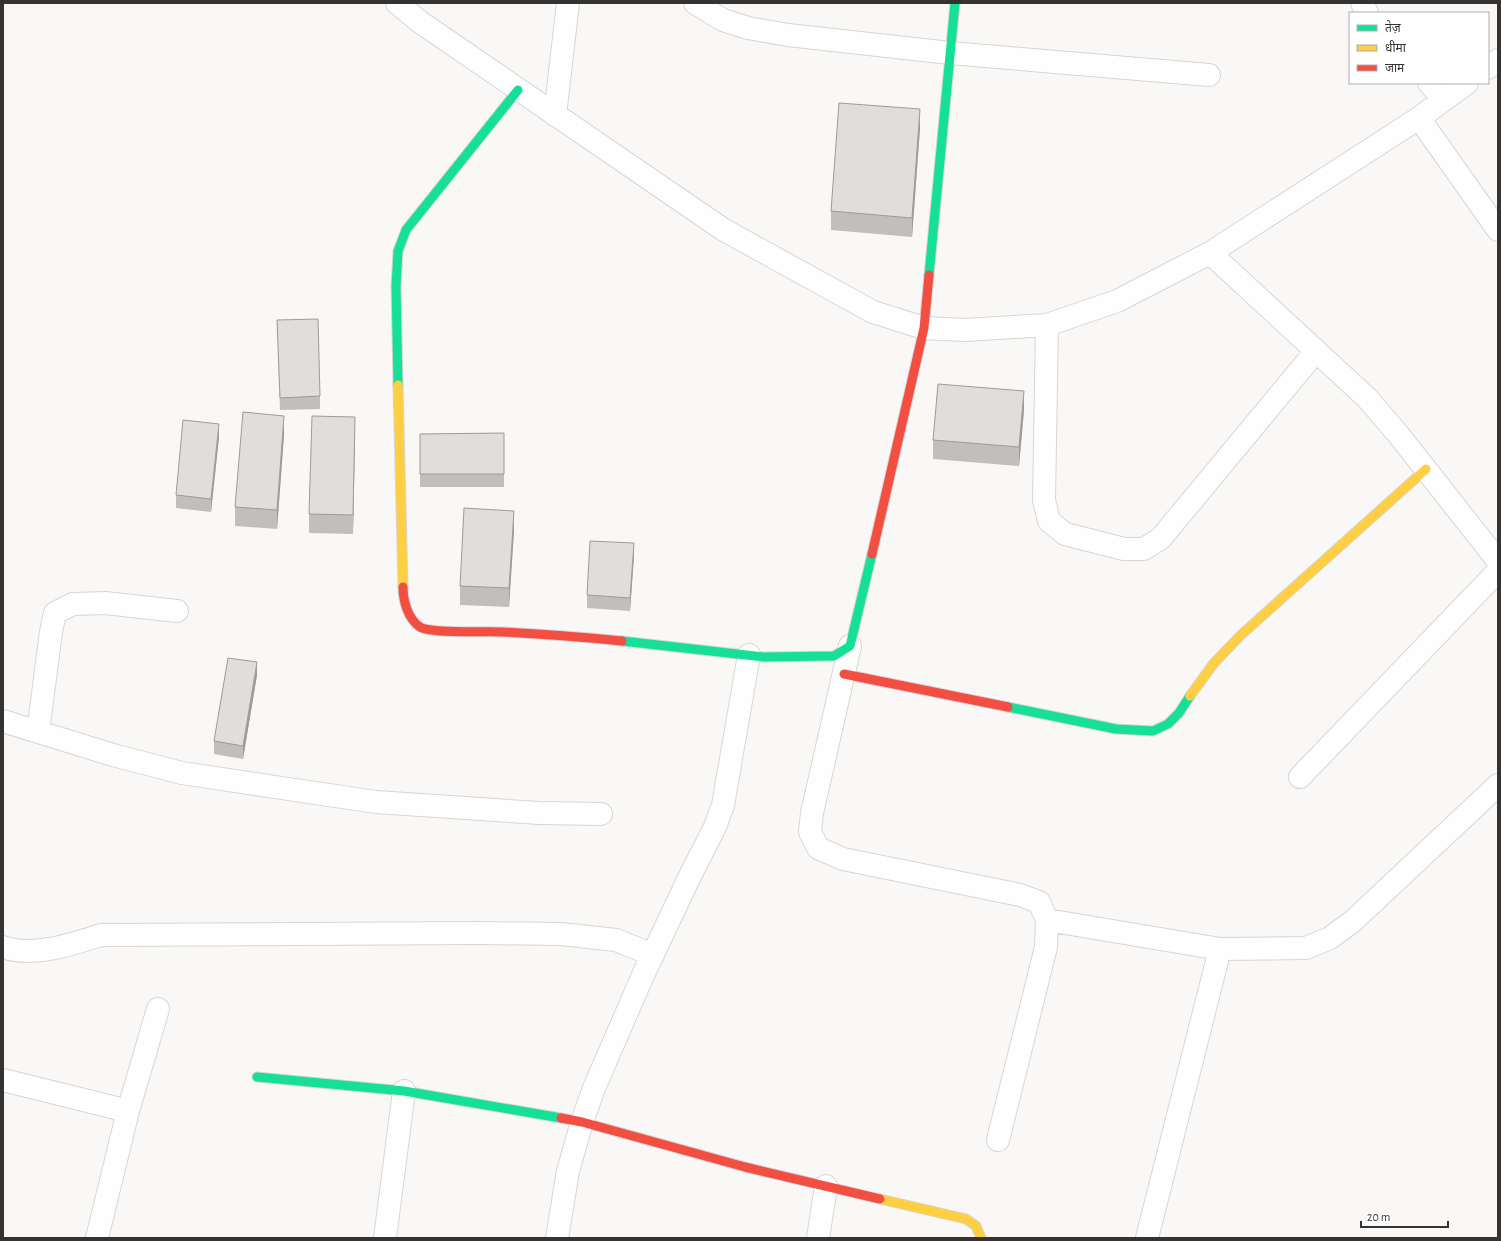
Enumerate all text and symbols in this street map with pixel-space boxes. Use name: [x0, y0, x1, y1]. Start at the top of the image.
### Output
legend: [1349, 12, 1489, 84]
text: तेज़: [1385, 20, 1402, 34]
text: धीमा: [1385, 40, 1407, 54]
text: जाम: [1385, 62, 1405, 74]
scale bar: [1361, 1203, 1448, 1229]
text: 20 m: [1367, 1211, 1390, 1223]

